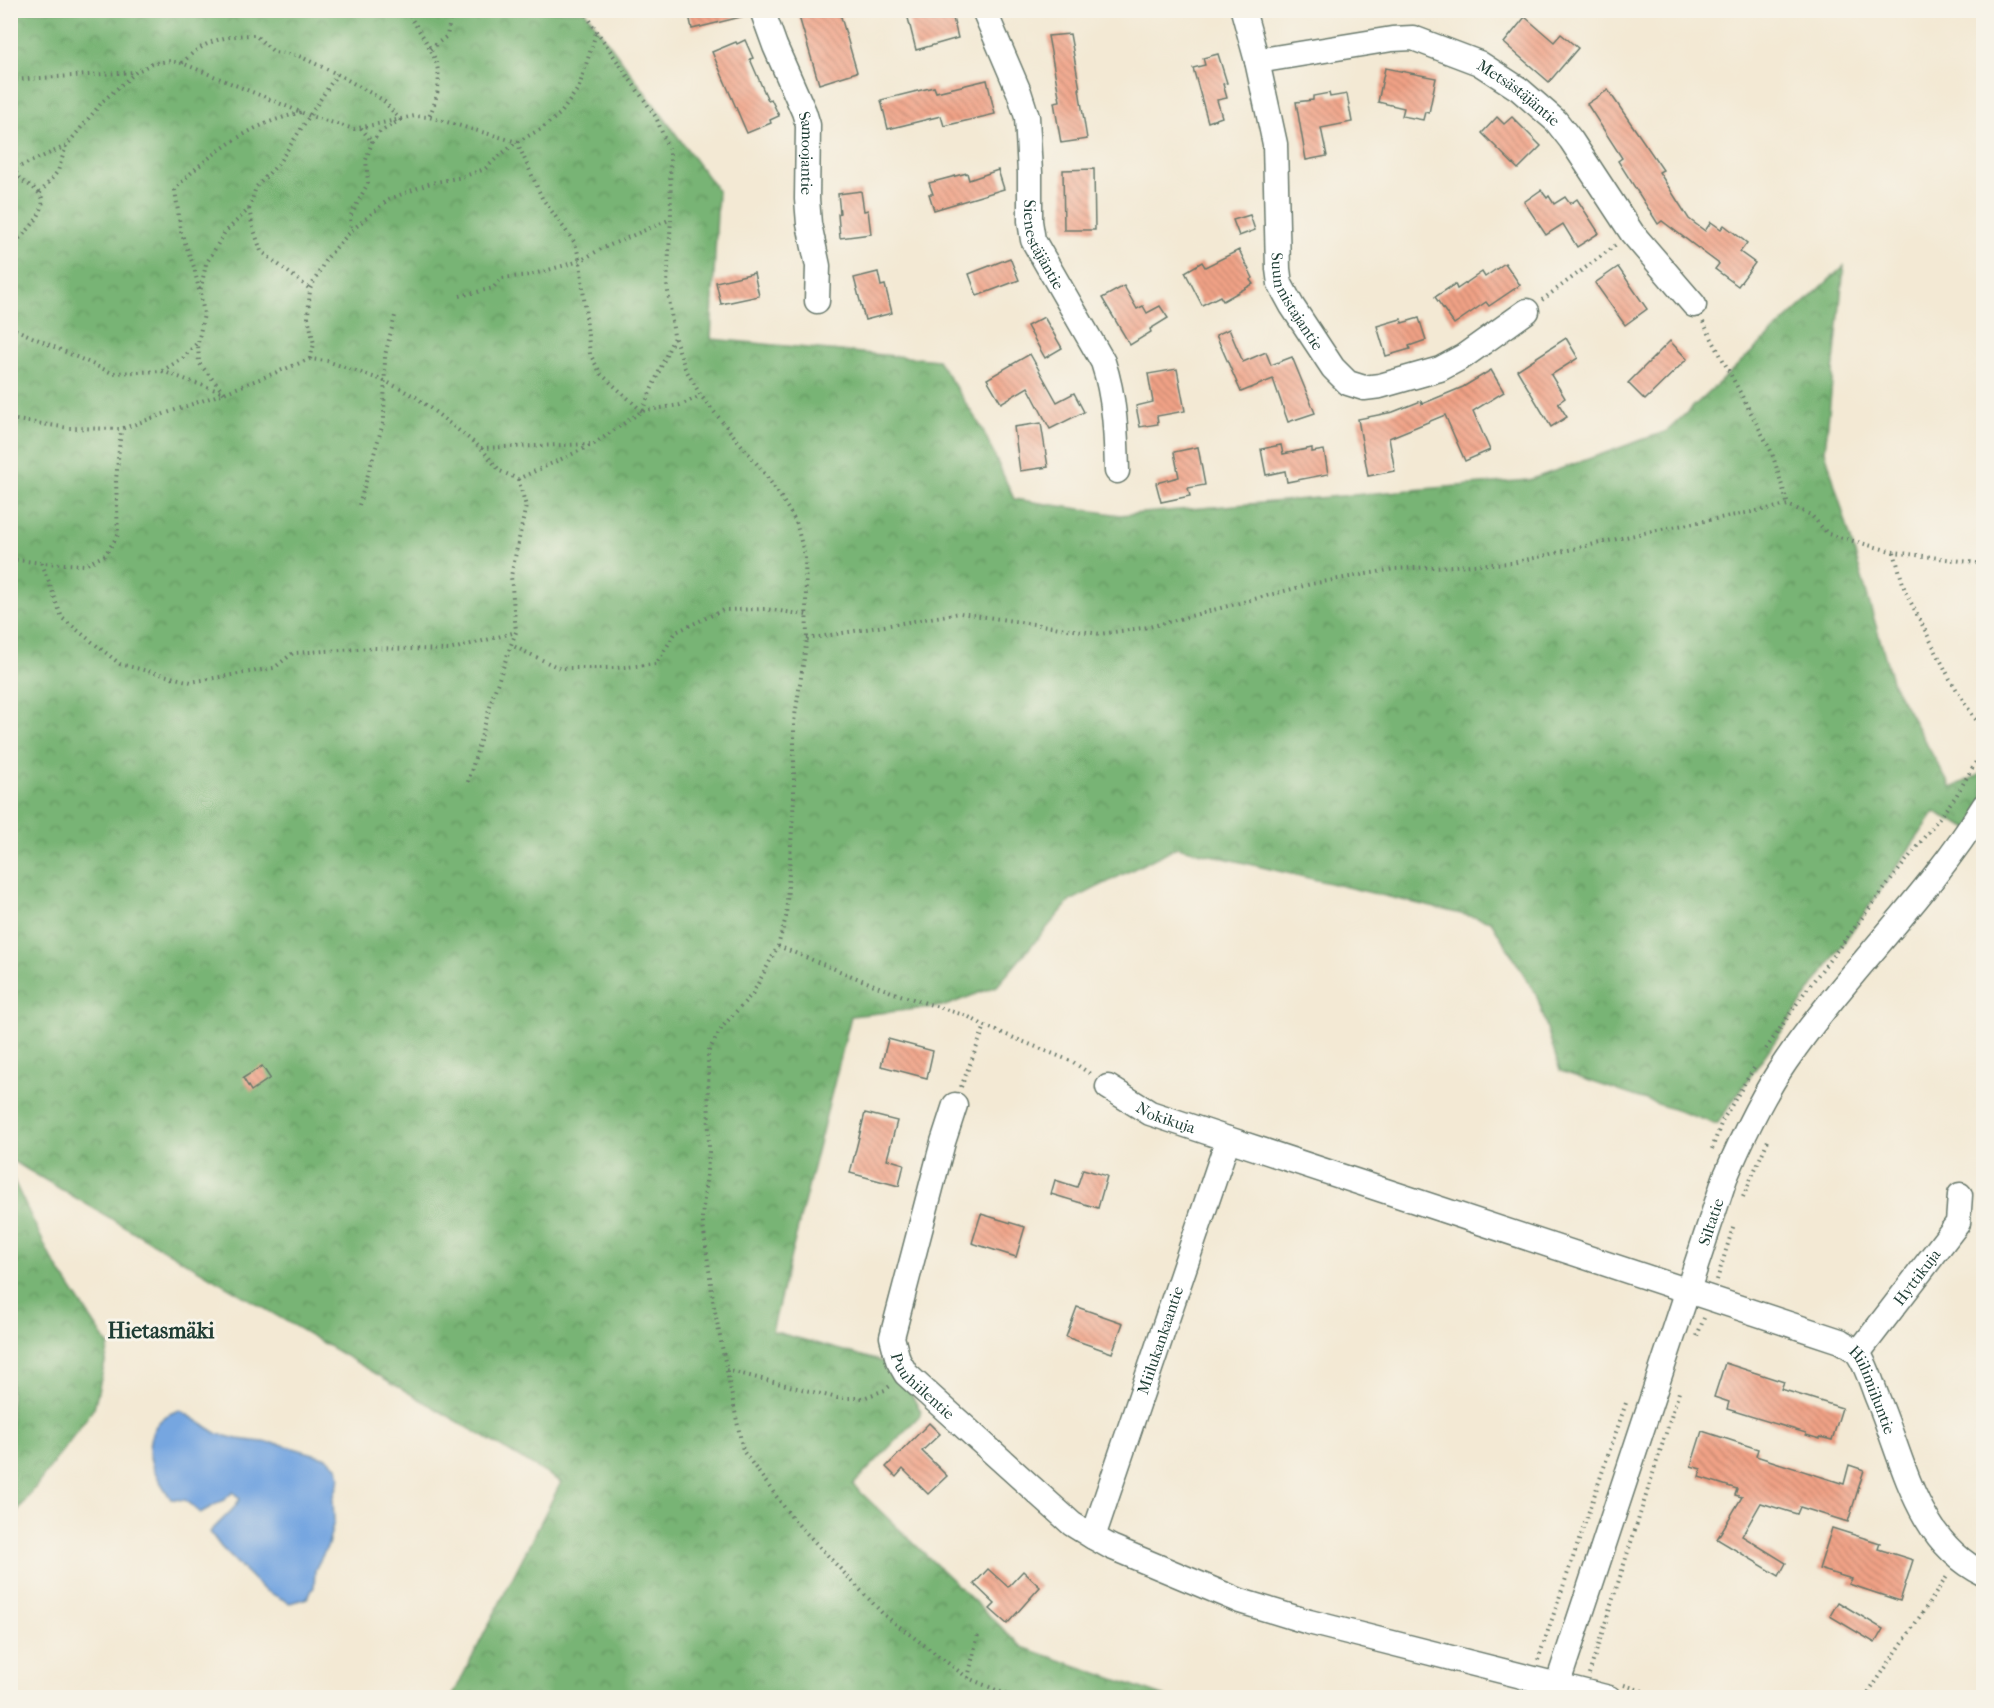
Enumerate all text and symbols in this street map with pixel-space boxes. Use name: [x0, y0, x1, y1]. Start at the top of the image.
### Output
street label: Metsästäjäntie: [1474, 55, 1564, 130]
street label: Samoojantie: [795, 109, 818, 195]
street label: Sienestäjäntie: [1021, 200, 1069, 293]
street label: Suunnistajantie: [1268, 252, 1328, 354]
street label: Nokikuja: [1133, 1097, 1199, 1137]
street label: Siltatie: [1694, 1196, 1727, 1248]
street label: Hyttikuja: [1889, 1245, 1945, 1309]
street label: Miilukankaantie: [1133, 1284, 1187, 1397]
district label: Hietasmäki: [107, 1318, 215, 1344]
street label: Hiilimiiluntie: [1846, 1341, 1900, 1437]
street label: Puuhiilentie: [887, 1351, 959, 1423]

